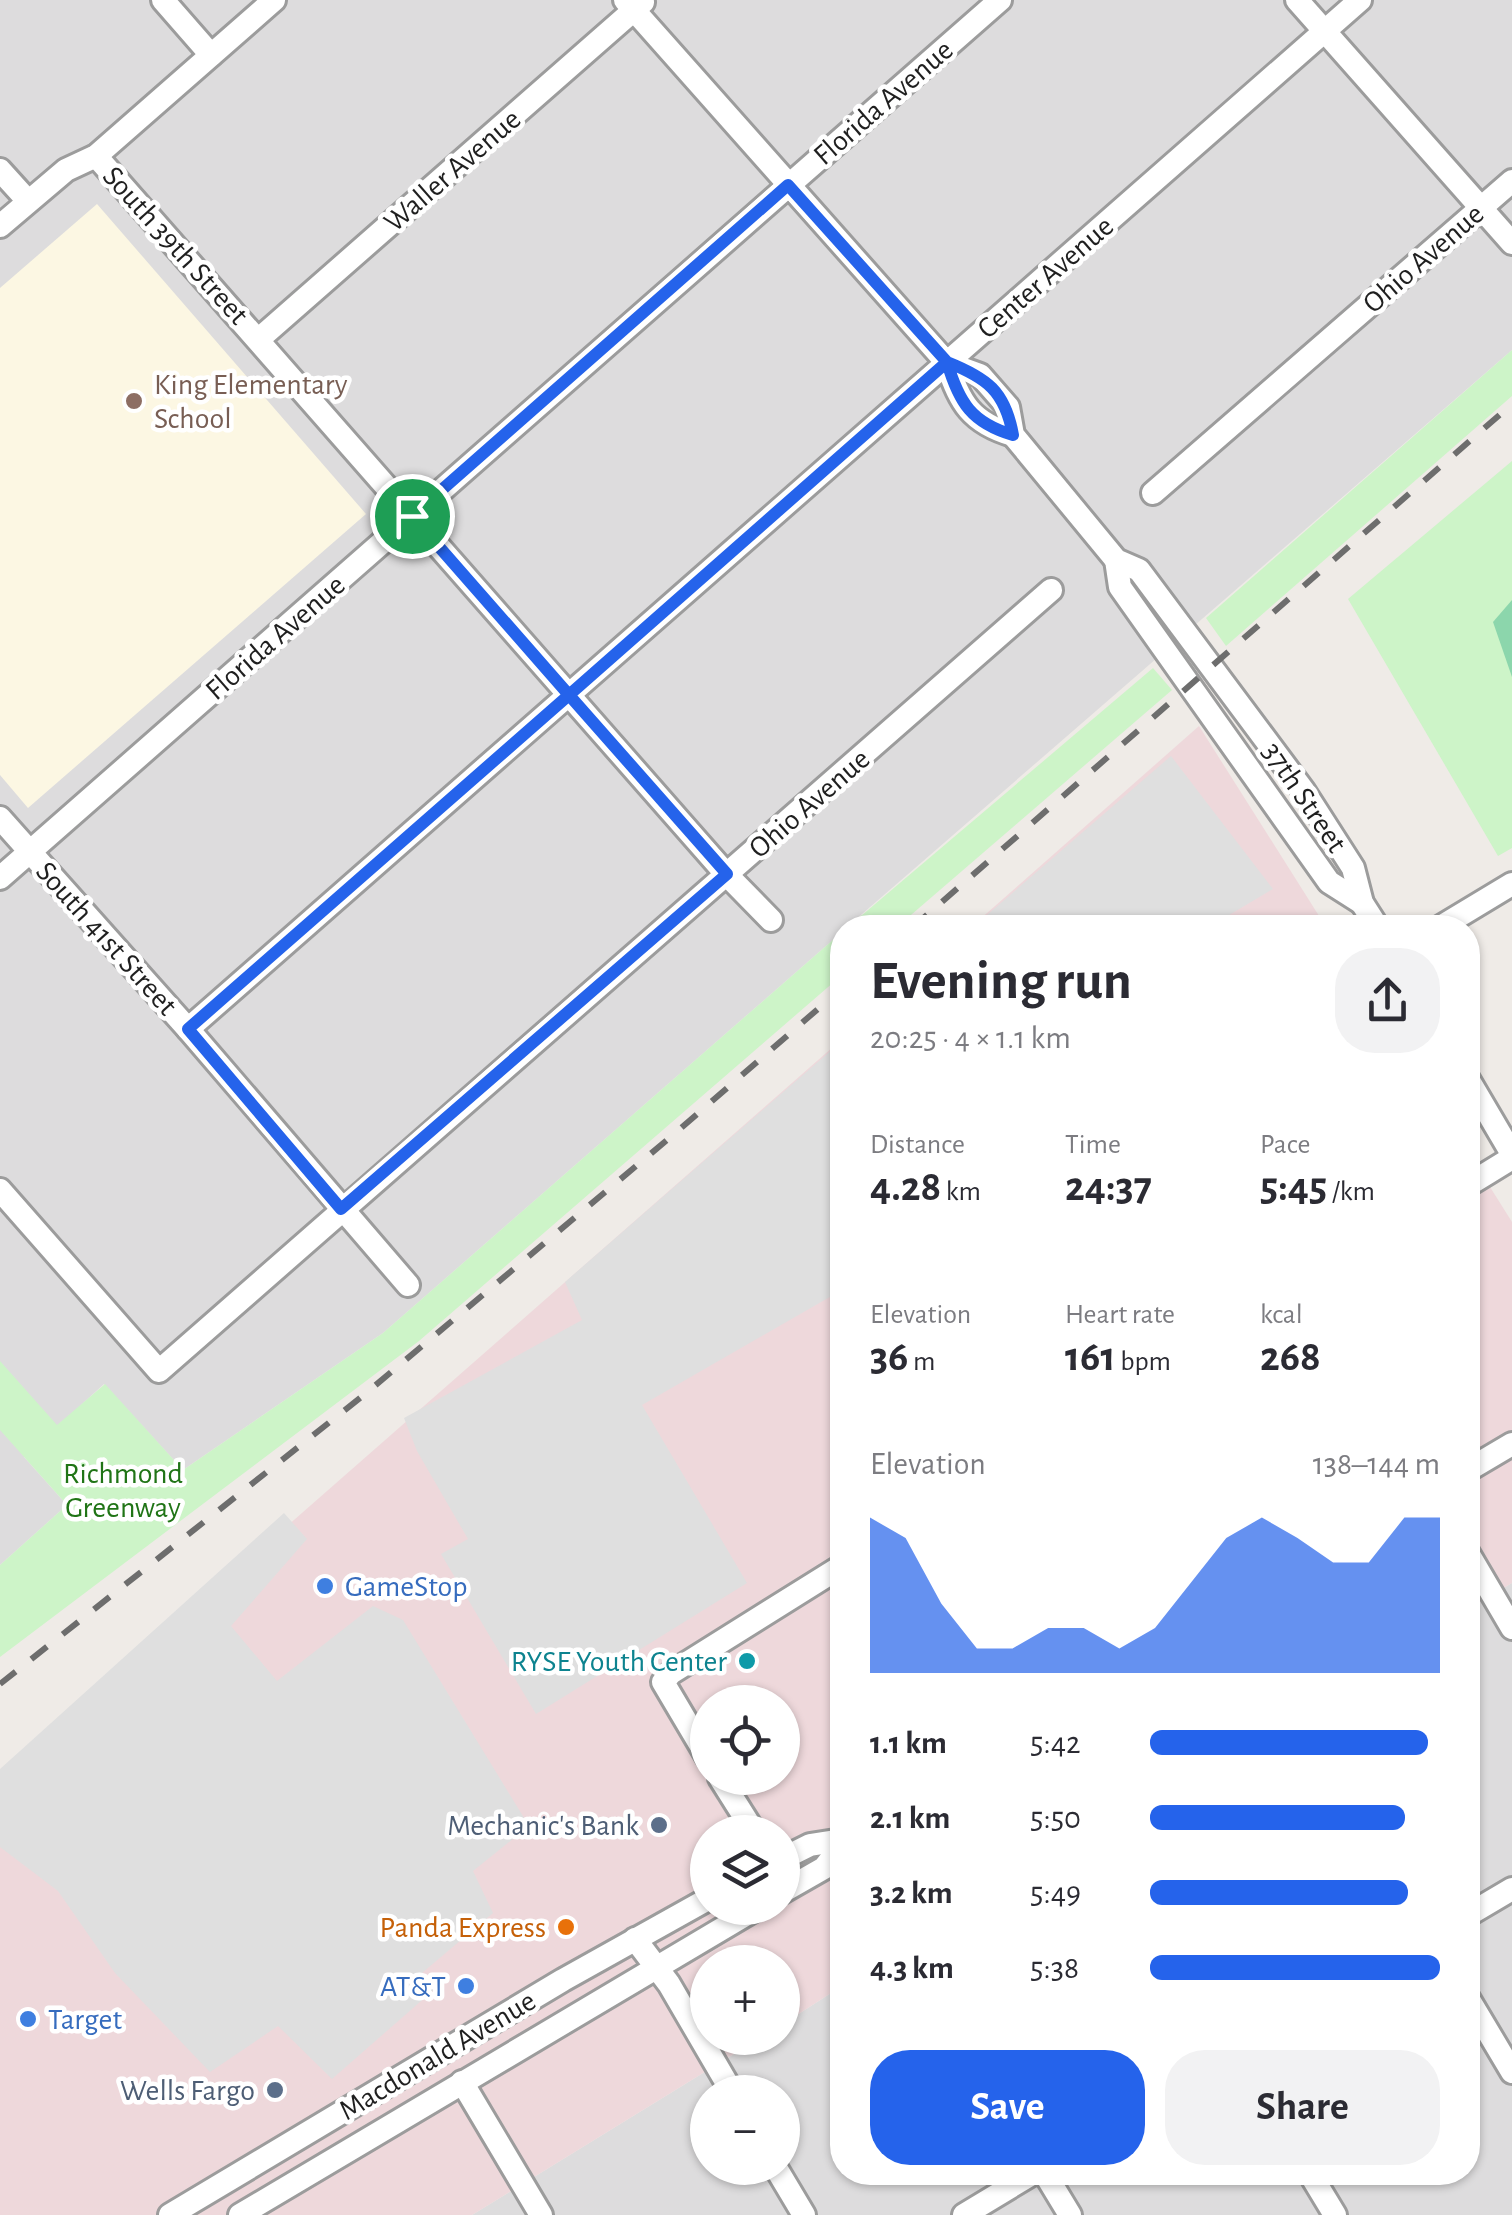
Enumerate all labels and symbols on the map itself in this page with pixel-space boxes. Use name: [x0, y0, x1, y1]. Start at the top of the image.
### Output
street label: Florida Avenue: [808, 34, 959, 171]
street label: Waller Avenue: [379, 104, 527, 238]
street label: South 39th Street: [97, 161, 254, 331]
street label: Ohio Avenue: [1358, 199, 1490, 319]
street label: Center Avenue: [972, 211, 1119, 345]
place label: King Elementary School: [154, 370, 348, 434]
marker: King Elementary School: [123, 390, 145, 412]
pin: [370, 474, 455, 559]
street label: Florida Avenue: [200, 569, 351, 706]
street label: 37th Street: [1257, 737, 1352, 858]
street label: Ohio Avenue: [744, 744, 876, 864]
street label: South 41st Street: [30, 856, 183, 1021]
park label: Richmond Greenway: [63, 1459, 183, 1523]
place label: GameStop: [345, 1572, 467, 1602]
marker: GameStop: [314, 1575, 336, 1597]
place label: RYSE Youth Center: [511, 1647, 727, 1677]
marker: RYSE Youth Center: [736, 1650, 758, 1672]
place label: Mechanic's Bank: [447, 1811, 639, 1841]
marker: Mechanic's Bank: [648, 1814, 670, 1836]
place label: Panda Express: [380, 1913, 546, 1943]
marker: Panda Express: [555, 1916, 577, 1938]
place label: AT&T: [380, 1972, 446, 2002]
marker: AT&T: [455, 1975, 477, 1997]
street label: Macdonald Avenue: [334, 1985, 541, 2126]
place label: Target: [48, 2005, 122, 2035]
marker: Target: [17, 2008, 39, 2030]
place label: Wells Fargo: [120, 2076, 255, 2106]
marker: Wells Fargo: [264, 2079, 286, 2101]

